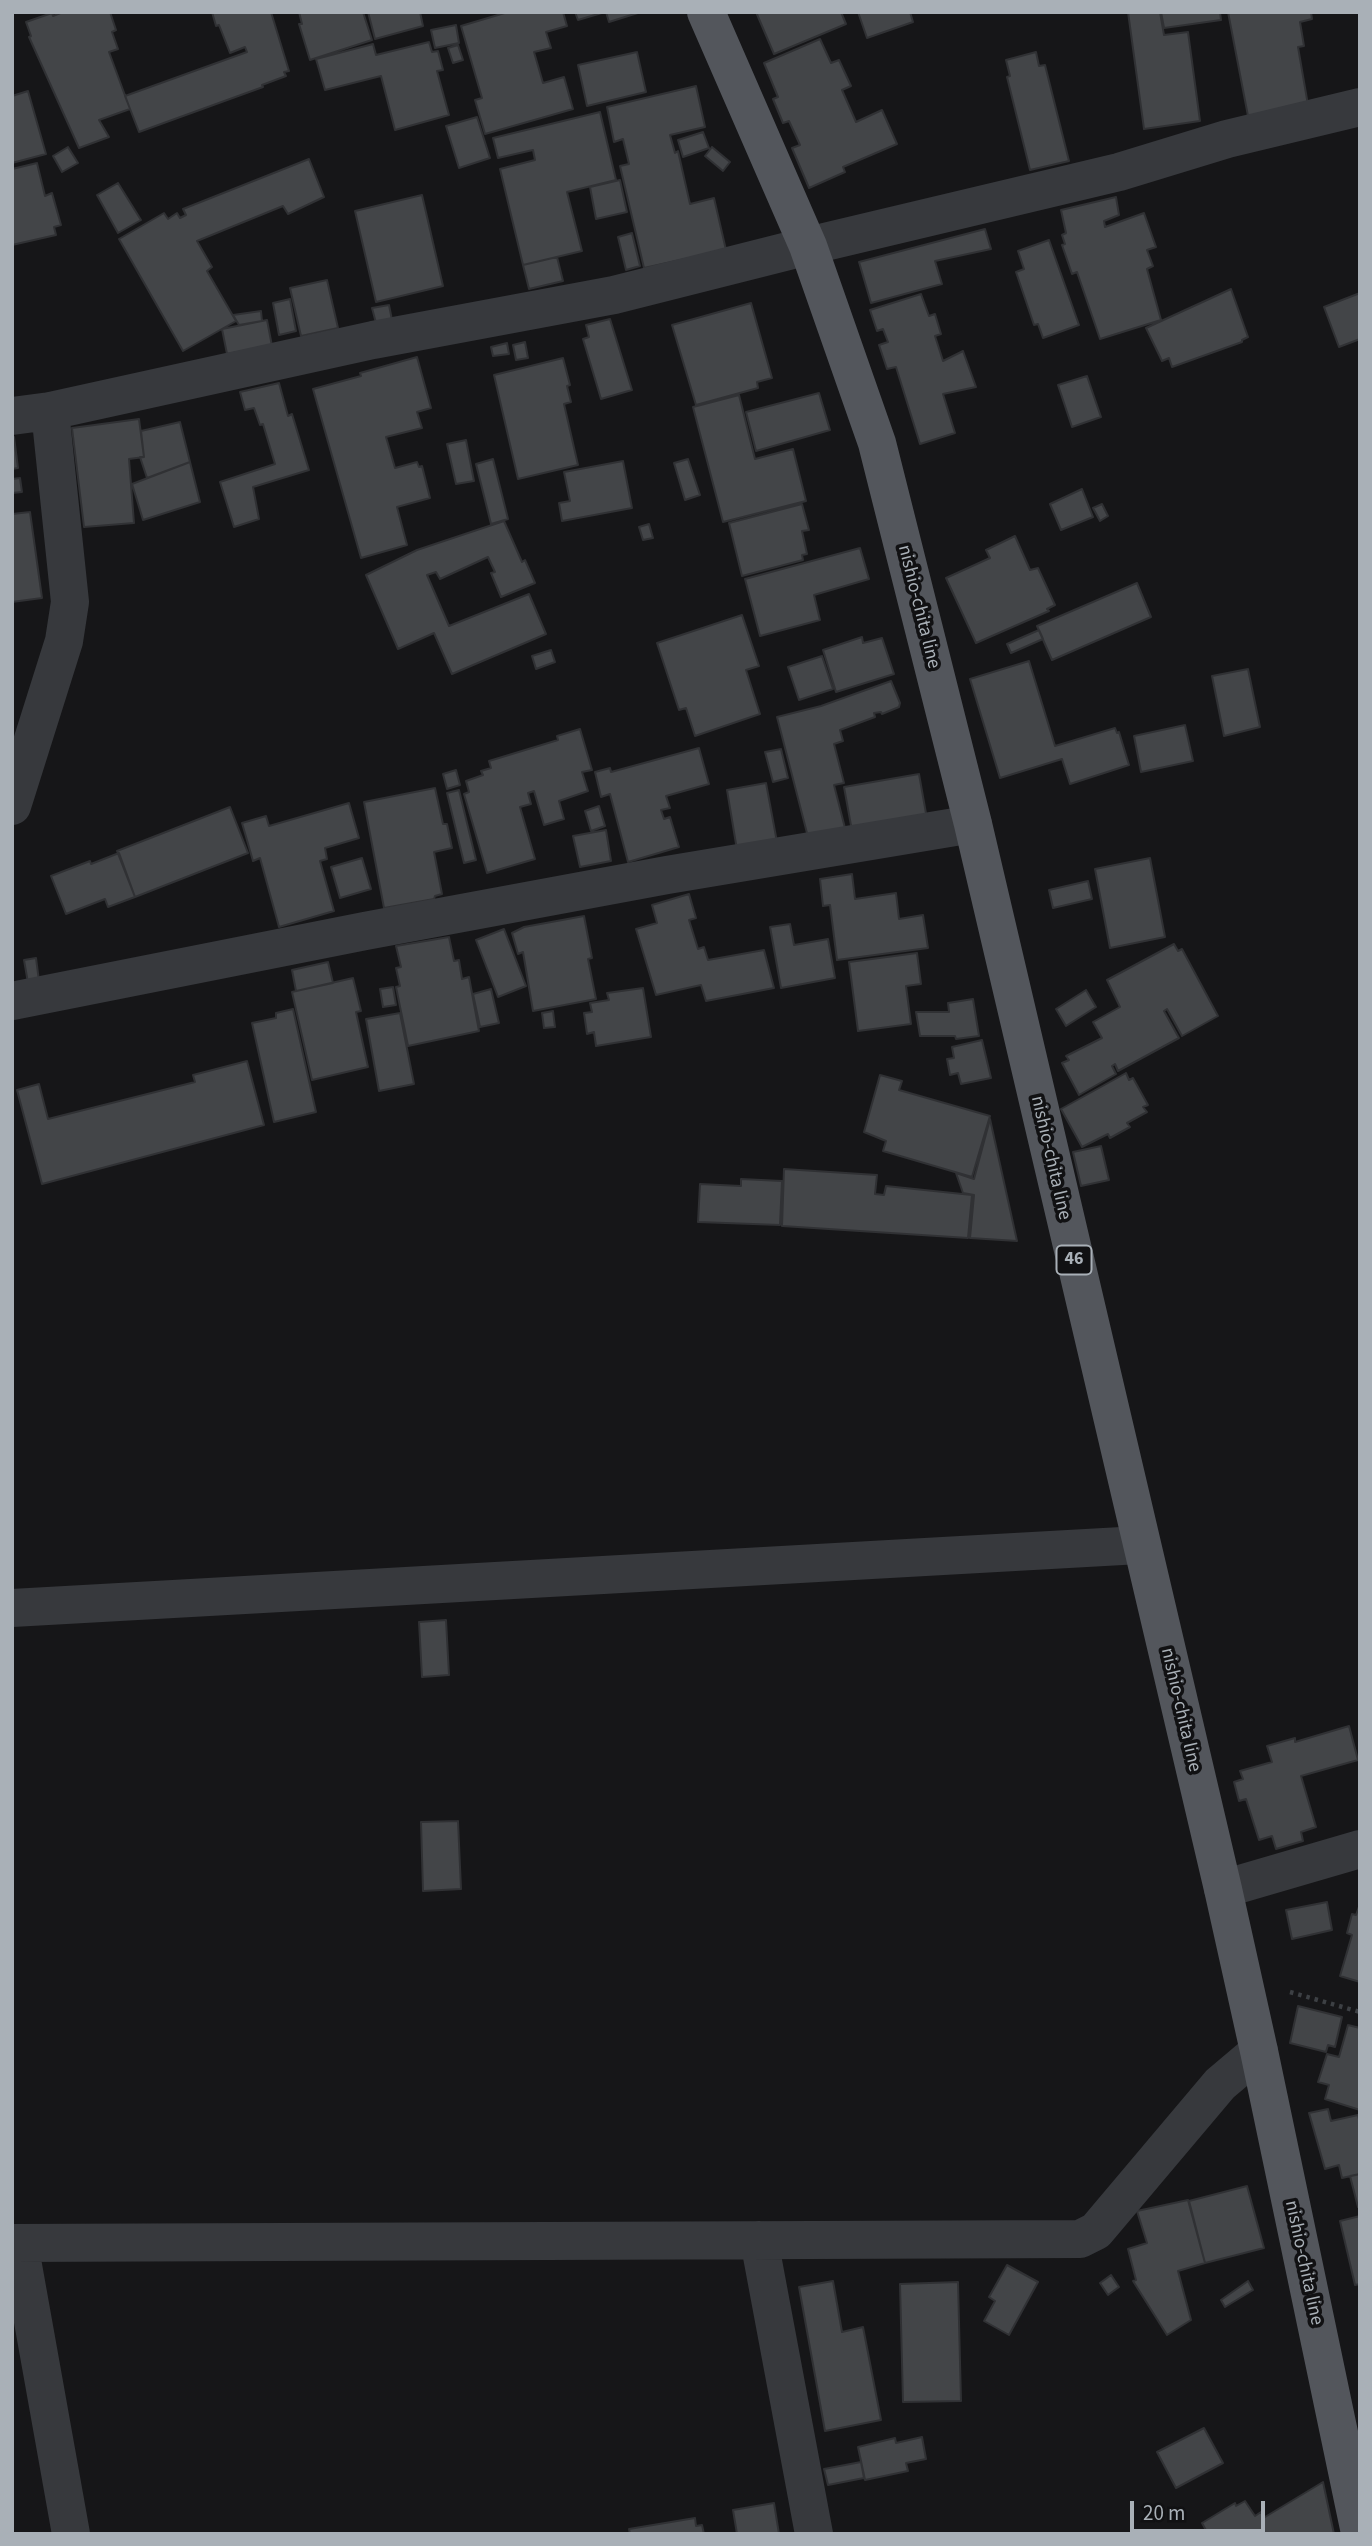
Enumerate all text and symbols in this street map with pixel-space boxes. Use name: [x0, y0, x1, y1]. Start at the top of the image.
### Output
street label: nishio-chita line: [892, 543, 944, 671]
street label: nishio-chita line: [1025, 1094, 1075, 1222]
road number: 46: [1056, 1246, 1092, 1274]
street label: nishio-chita line: [1155, 1646, 1205, 1774]
street label: nishio-chita line: [1279, 2199, 1327, 2327]
scale bar: [1134, 2486, 1269, 2530]
text: 20 m: [1143, 2498, 1185, 2528]

